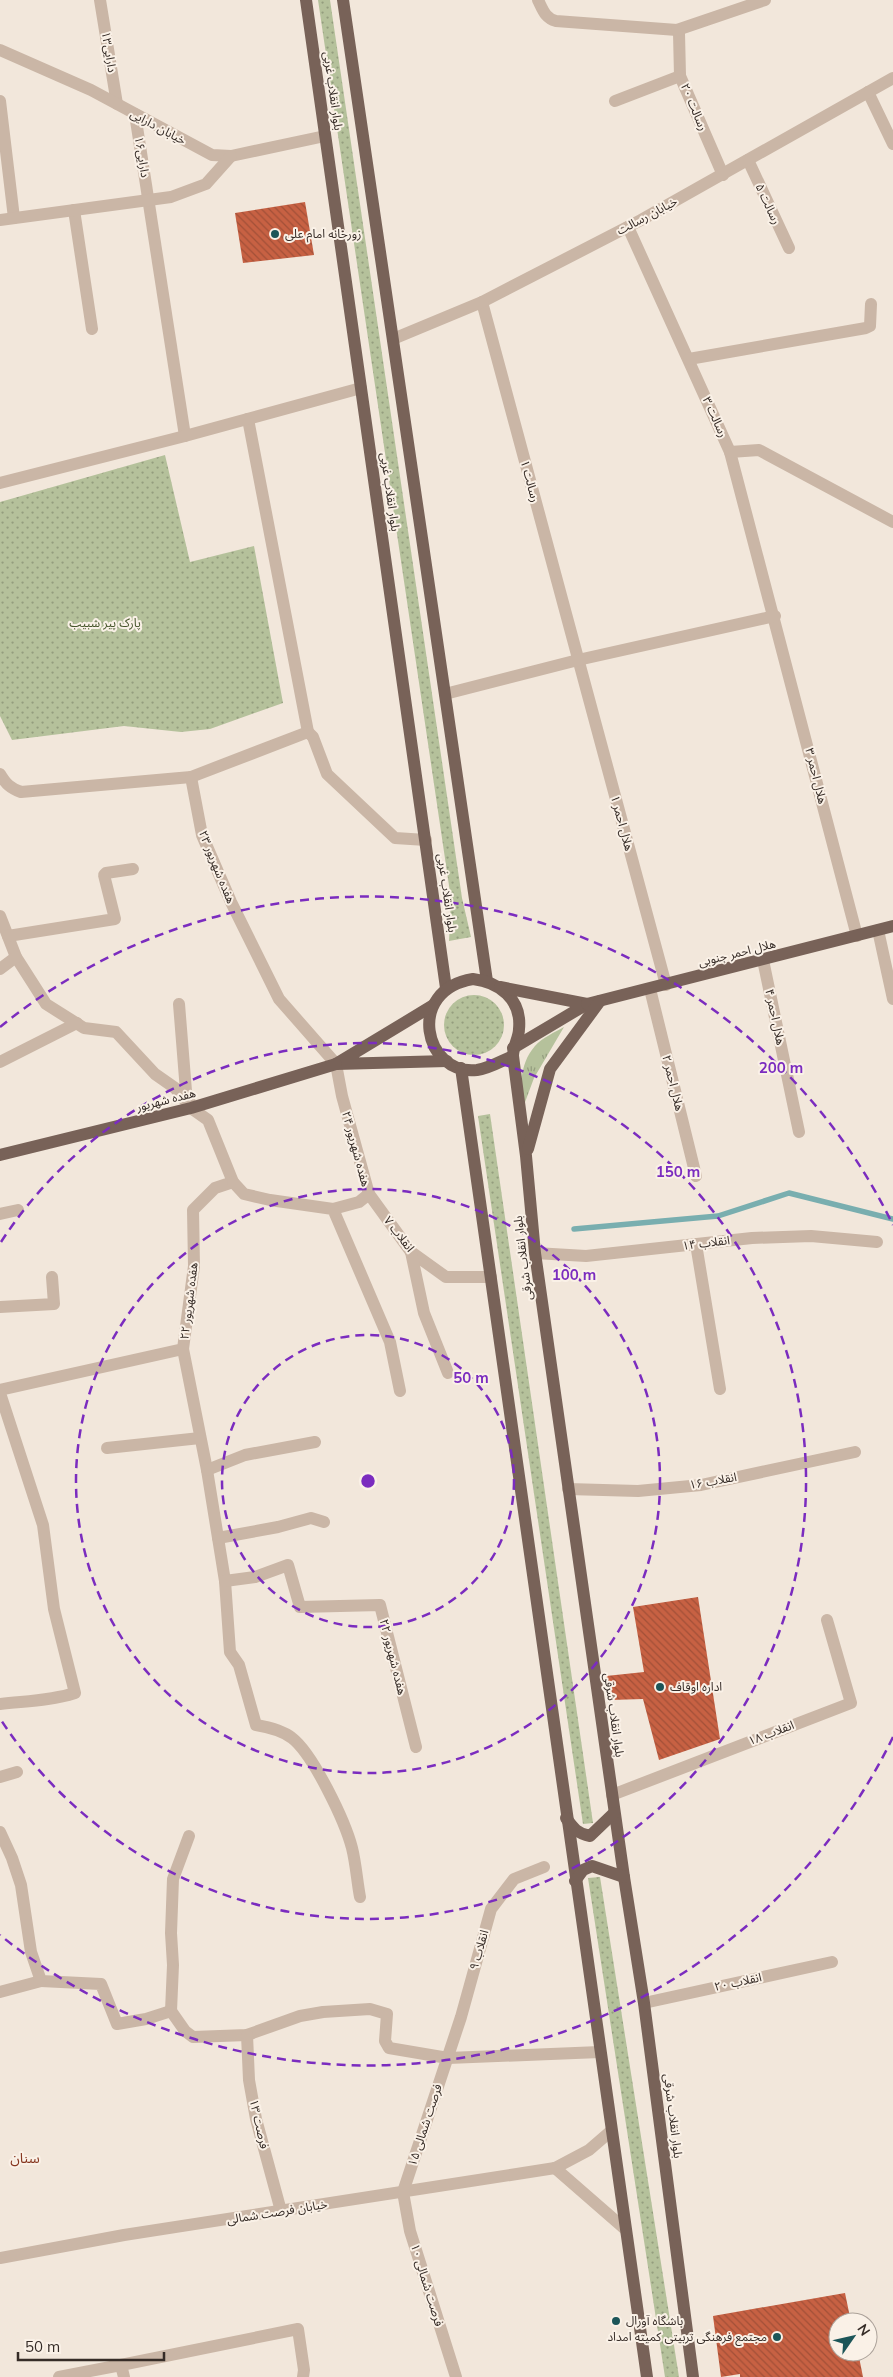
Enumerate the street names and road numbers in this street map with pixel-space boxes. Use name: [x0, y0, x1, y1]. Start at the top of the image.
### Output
street label: دارایی۱۳: [99, 30, 120, 74]
street label: بلوار انقلاب غربی: [320, 50, 346, 131]
street label: رسالت ۲۰: [678, 81, 711, 133]
street label: خیابان دارایی: [128, 106, 189, 148]
street label: دارایی۱۶: [132, 135, 153, 179]
street label: رسالت ۵: [753, 181, 784, 227]
street label: خیابان رسالت: [614, 193, 680, 238]
street label: رسالت ۳: [700, 394, 731, 440]
street label: بلوار انقلاب غربی: [377, 451, 403, 532]
street label: رسالت ۱: [518, 458, 543, 504]
street label: هلال احمر ۳: [802, 746, 831, 806]
street label: هلال احمر ۱: [608, 793, 637, 853]
street label: هفده شهریور ۲۳: [196, 828, 239, 906]
street label: بلوار انقلاب غربی: [434, 852, 460, 933]
street label: هلال احمر جنوبی: [697, 936, 777, 969]
street label: هلال احمر ۴: [762, 987, 789, 1047]
street label: هلال احمر ۲: [659, 1053, 688, 1113]
street label: هفده شهریور: [134, 1085, 197, 1114]
street label: هفده شهریور ۲۴: [339, 1109, 374, 1188]
street label: انقلاب ۷: [381, 1213, 418, 1255]
street label: بلوار انقلاب شرقی: [510, 1215, 535, 1301]
street label: انقلاب ۱۴: [681, 1232, 731, 1253]
street label: هفده شهریور ۲۲: [176, 1261, 201, 1340]
street label: انقلاب ۱۶: [688, 1469, 738, 1492]
street label: هفده شهریور ۲۲: [377, 1617, 410, 1696]
street label: بلوار انقلاب شرقی: [601, 1672, 628, 1758]
street label: انقلاب ۱۸: [746, 1717, 796, 1748]
street label: انقلاب ۹: [466, 1928, 492, 1972]
street label: انقلاب ۲۰: [713, 1969, 763, 1994]
street label: بلوار انقلاب شرقی: [661, 2073, 686, 2159]
street label: فرصت شمالی ۱۵: [404, 2082, 445, 2168]
street label: فرصت ۱۳: [246, 2098, 272, 2150]
street label: خیابان فرصت شمالی: [225, 2196, 328, 2227]
street label: فرصت شمالی ۱۰: [408, 2242, 447, 2328]

